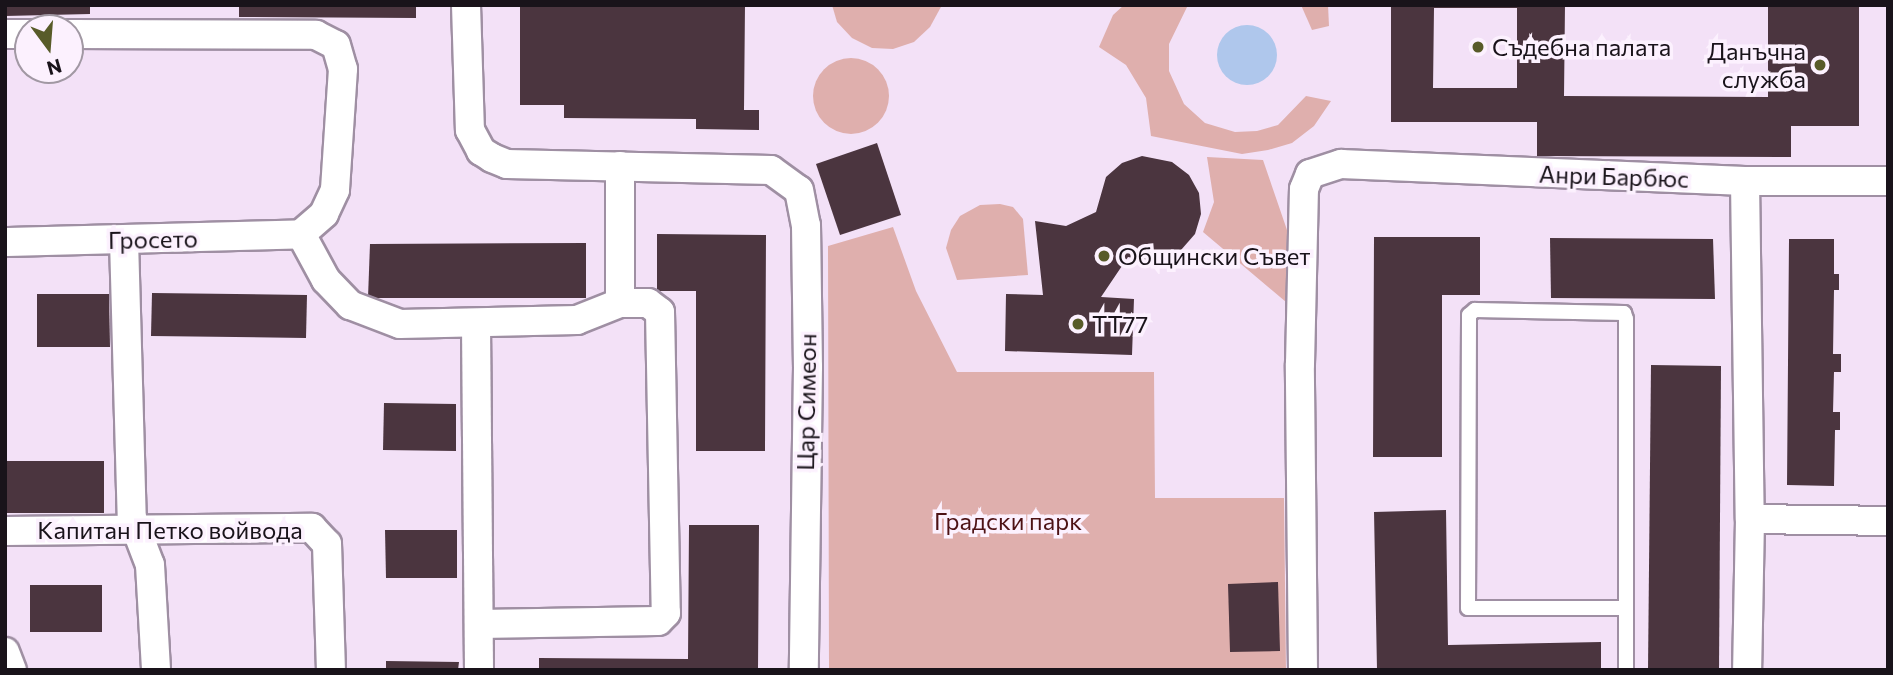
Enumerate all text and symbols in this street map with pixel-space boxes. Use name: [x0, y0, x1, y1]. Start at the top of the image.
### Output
north arrow: [14, 14, 84, 84]
place label: Съдебна палата: [1492, 33, 1671, 61]
place label: Данъчна служба: [1707, 37, 1806, 93]
marker: Съдебна палата: [1470, 39, 1486, 55]
text: N: [44, 55, 64, 81]
marker: Данъчна служба: [1812, 57, 1828, 73]
street label: Анри Барбюс: [1538, 159, 1690, 193]
street label: Гросето: [108, 224, 198, 254]
place label: Общински Съвет: [1118, 242, 1311, 270]
marker: Общински Съвет: [1096, 248, 1112, 264]
place label: TT77: [1092, 310, 1148, 338]
marker: TT77: [1070, 316, 1086, 332]
street label: Цар Симеон: [790, 333, 822, 471]
park label: Градски парк: [934, 507, 1082, 535]
street label: Капитан Петко войвода: [37, 516, 303, 544]

